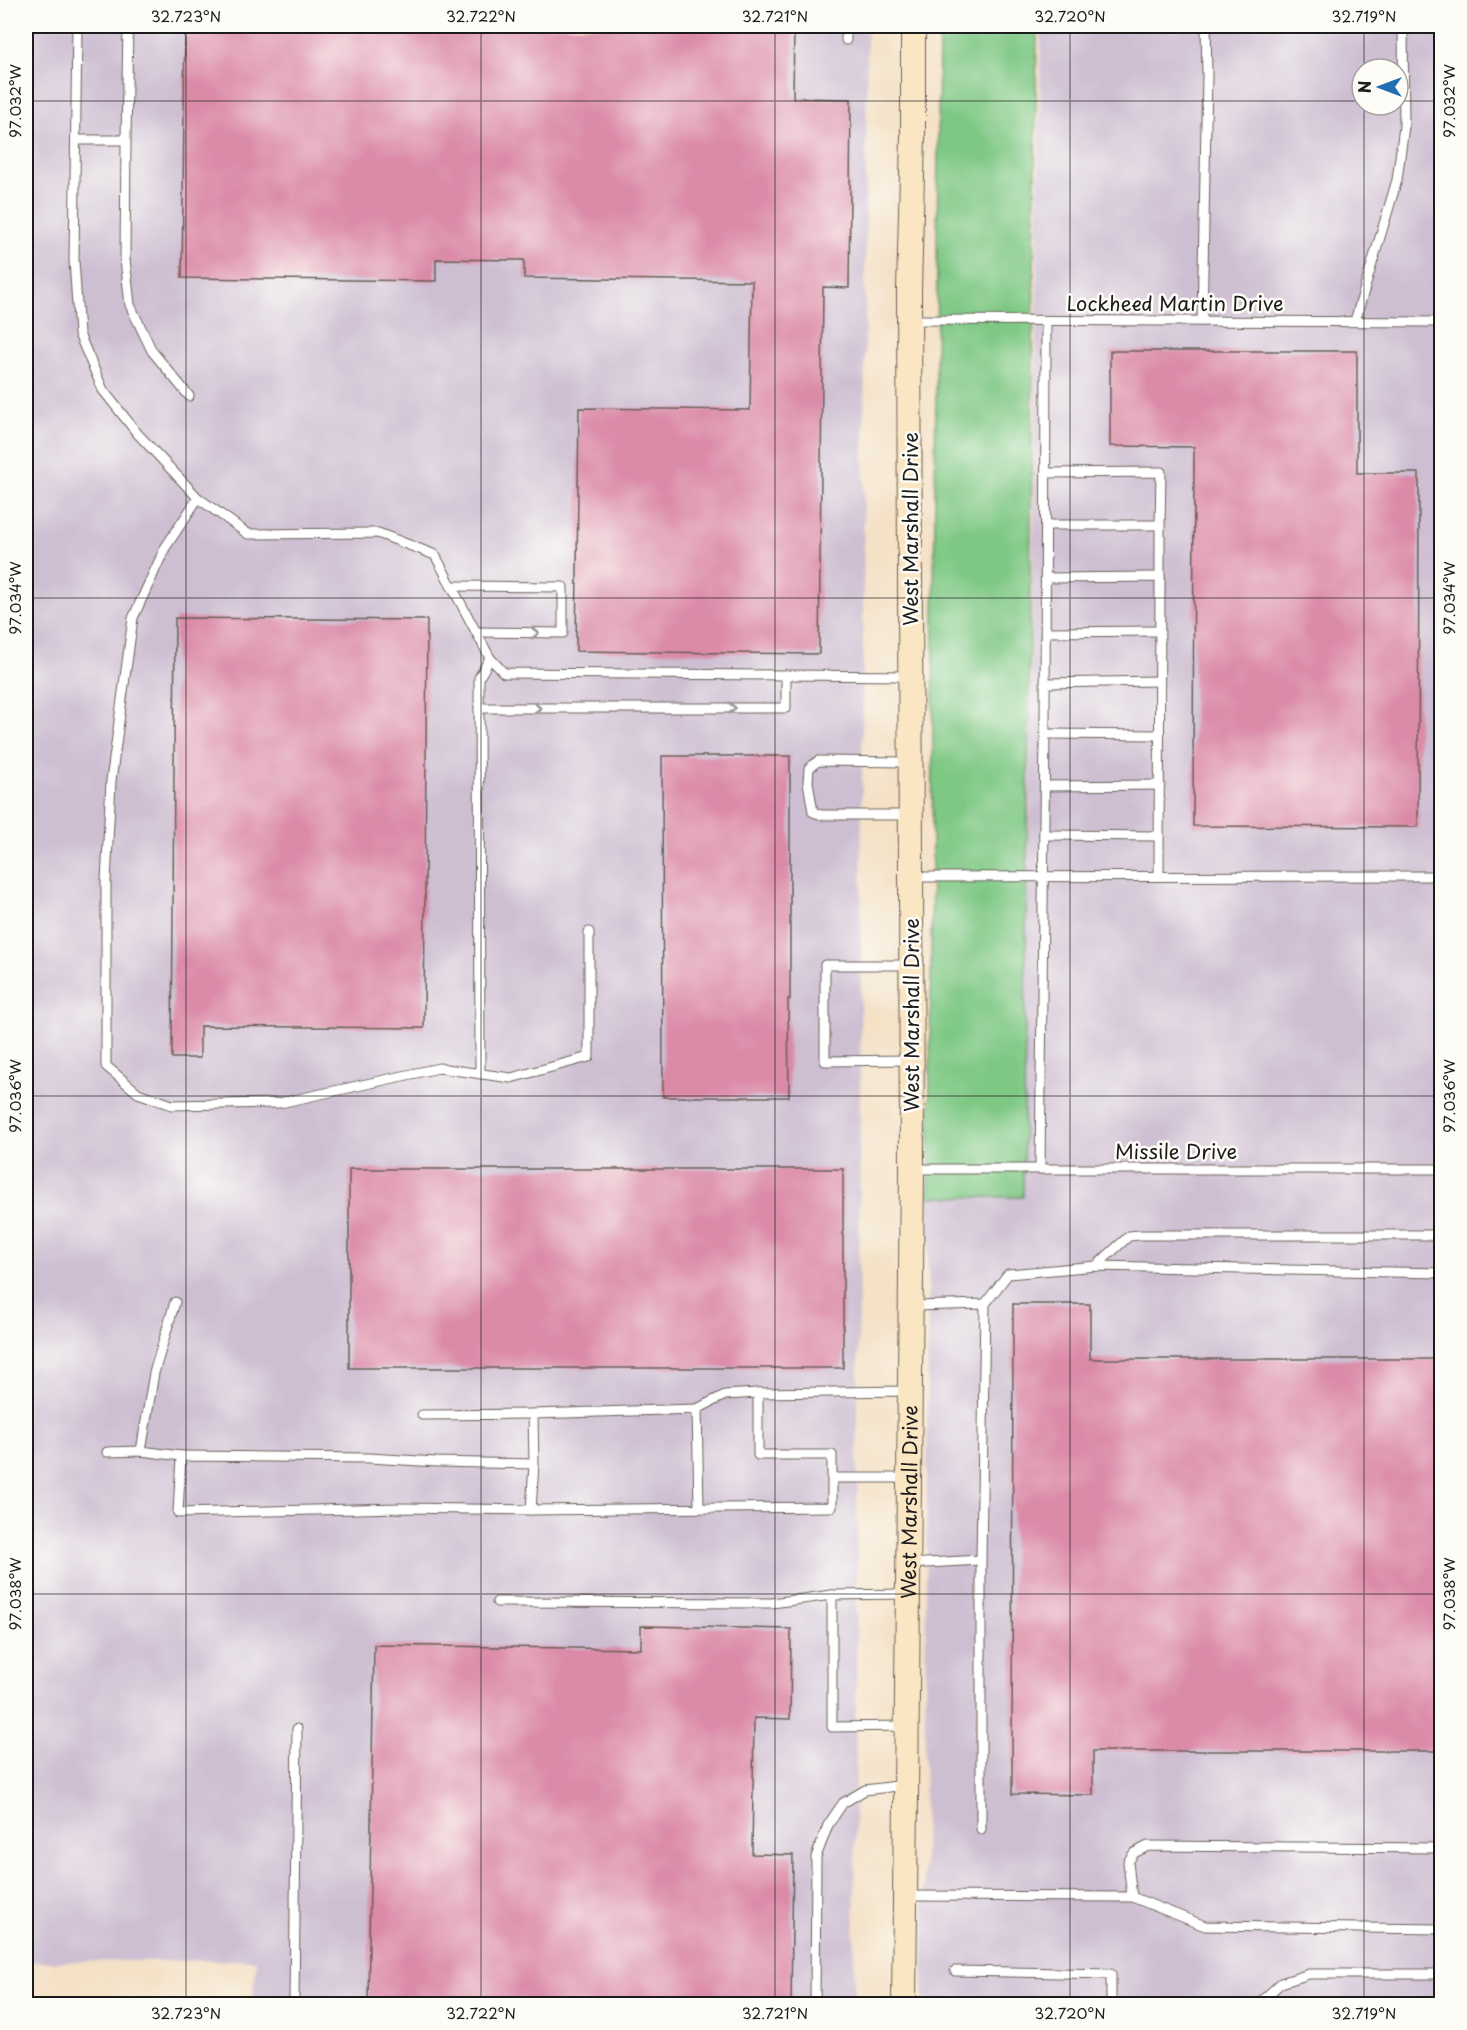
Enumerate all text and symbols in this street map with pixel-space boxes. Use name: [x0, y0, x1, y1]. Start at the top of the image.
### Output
text: 32.723°N: [151, 4, 221, 27]
text: 32.722°N: [446, 4, 516, 27]
text: 32.721°N: [742, 4, 808, 27]
text: 32.720°N: [1034, 4, 1106, 27]
text: 32.719°N: [1332, 4, 1396, 27]
north arrow: [1350, 57, 1410, 117]
text: 97.032°W: [3, 64, 26, 138]
text: 97.032°W: [1437, 64, 1460, 138]
text: N: [1352, 81, 1376, 93]
street label: Lockheed Martin Drive: [1067, 288, 1284, 318]
street label: West Marshall Drive: [895, 432, 925, 626]
text: 97.034°W: [3, 561, 26, 635]
text: 97.034°W: [1437, 561, 1460, 635]
one-way arrow: [530, 626, 539, 639]
one-way arrow: [533, 702, 542, 714]
one-way arrow: [728, 702, 737, 714]
street label: West Marshall Drive: [896, 918, 926, 1112]
text: 97.036°W: [3, 1059, 26, 1133]
text: 97.036°W: [1437, 1059, 1460, 1133]
street label: Missile Drive: [1115, 1136, 1237, 1166]
street label: West Marshall Drive: [893, 1405, 925, 1599]
text: 97.038°W: [3, 1557, 26, 1631]
text: 97.038°W: [1437, 1557, 1460, 1631]
text: 32.723°N: [151, 2001, 221, 2024]
text: 32.722°N: [446, 2001, 516, 2024]
text: 32.721°N: [742, 2001, 808, 2024]
text: 32.720°N: [1034, 2001, 1106, 2024]
text: 32.719°N: [1332, 2001, 1396, 2024]

